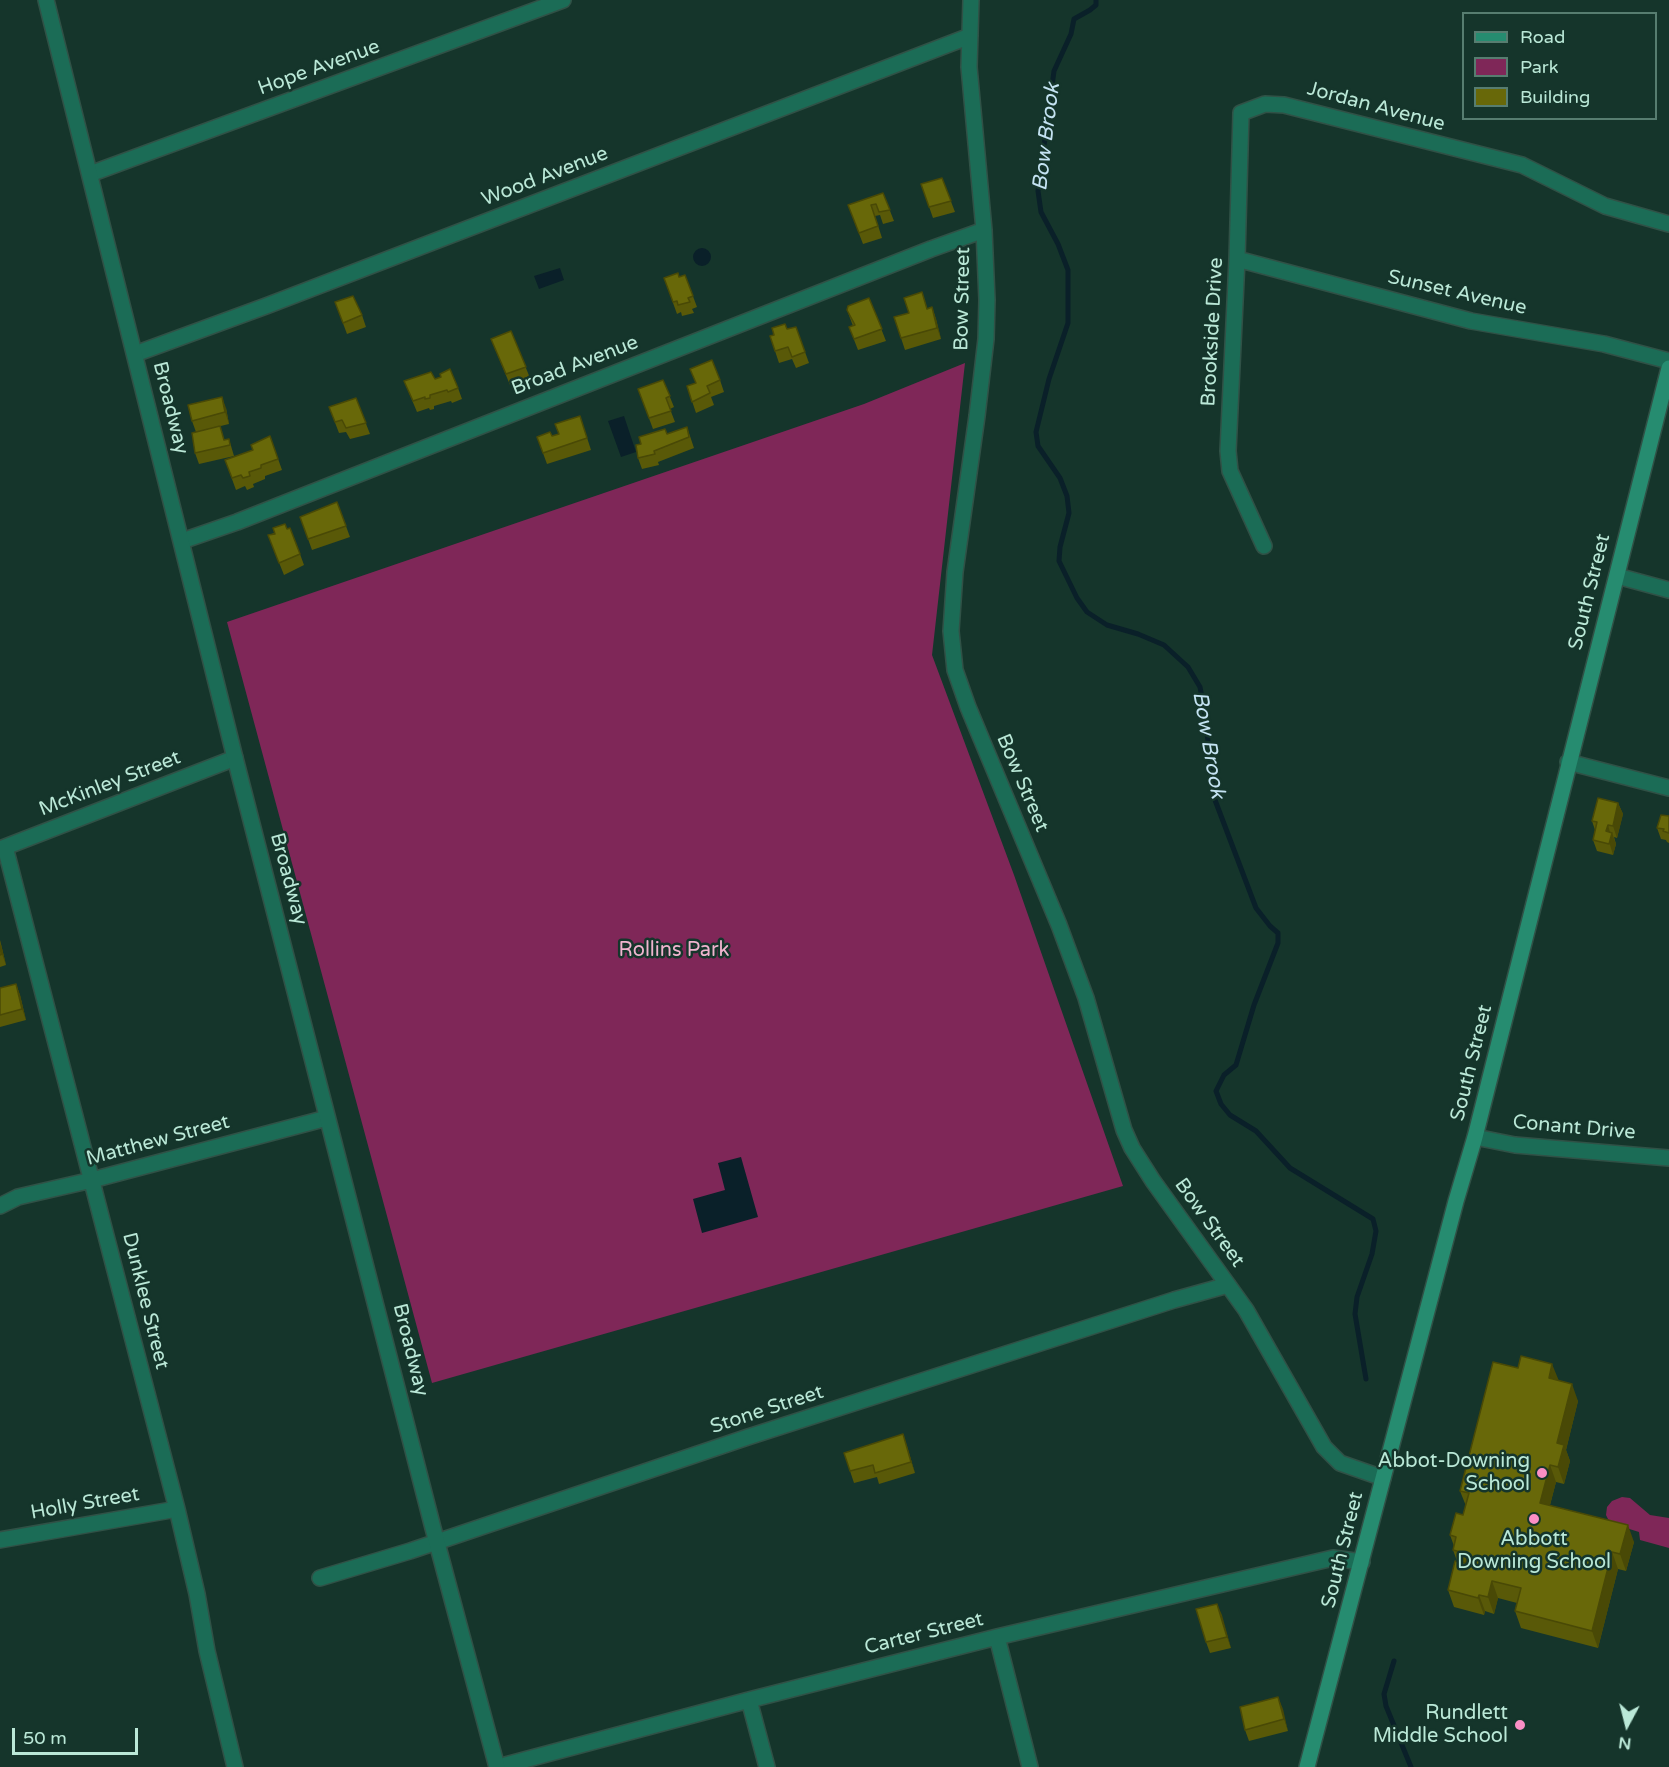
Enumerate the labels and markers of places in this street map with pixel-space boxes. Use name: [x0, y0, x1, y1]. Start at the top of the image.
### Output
place label: Abbot-Downing School: [1378, 1450, 1530, 1497]
marker: Abbot-Downing School: [1535, 1466, 1549, 1480]
marker: Abbott Downing School: [1527, 1512, 1541, 1526]
place label: Abbott Downing School: [1457, 1528, 1611, 1575]
place label: Rundlett Middle School: [1373, 1702, 1508, 1749]
marker: Rundlett Middle School: [1513, 1718, 1527, 1732]

